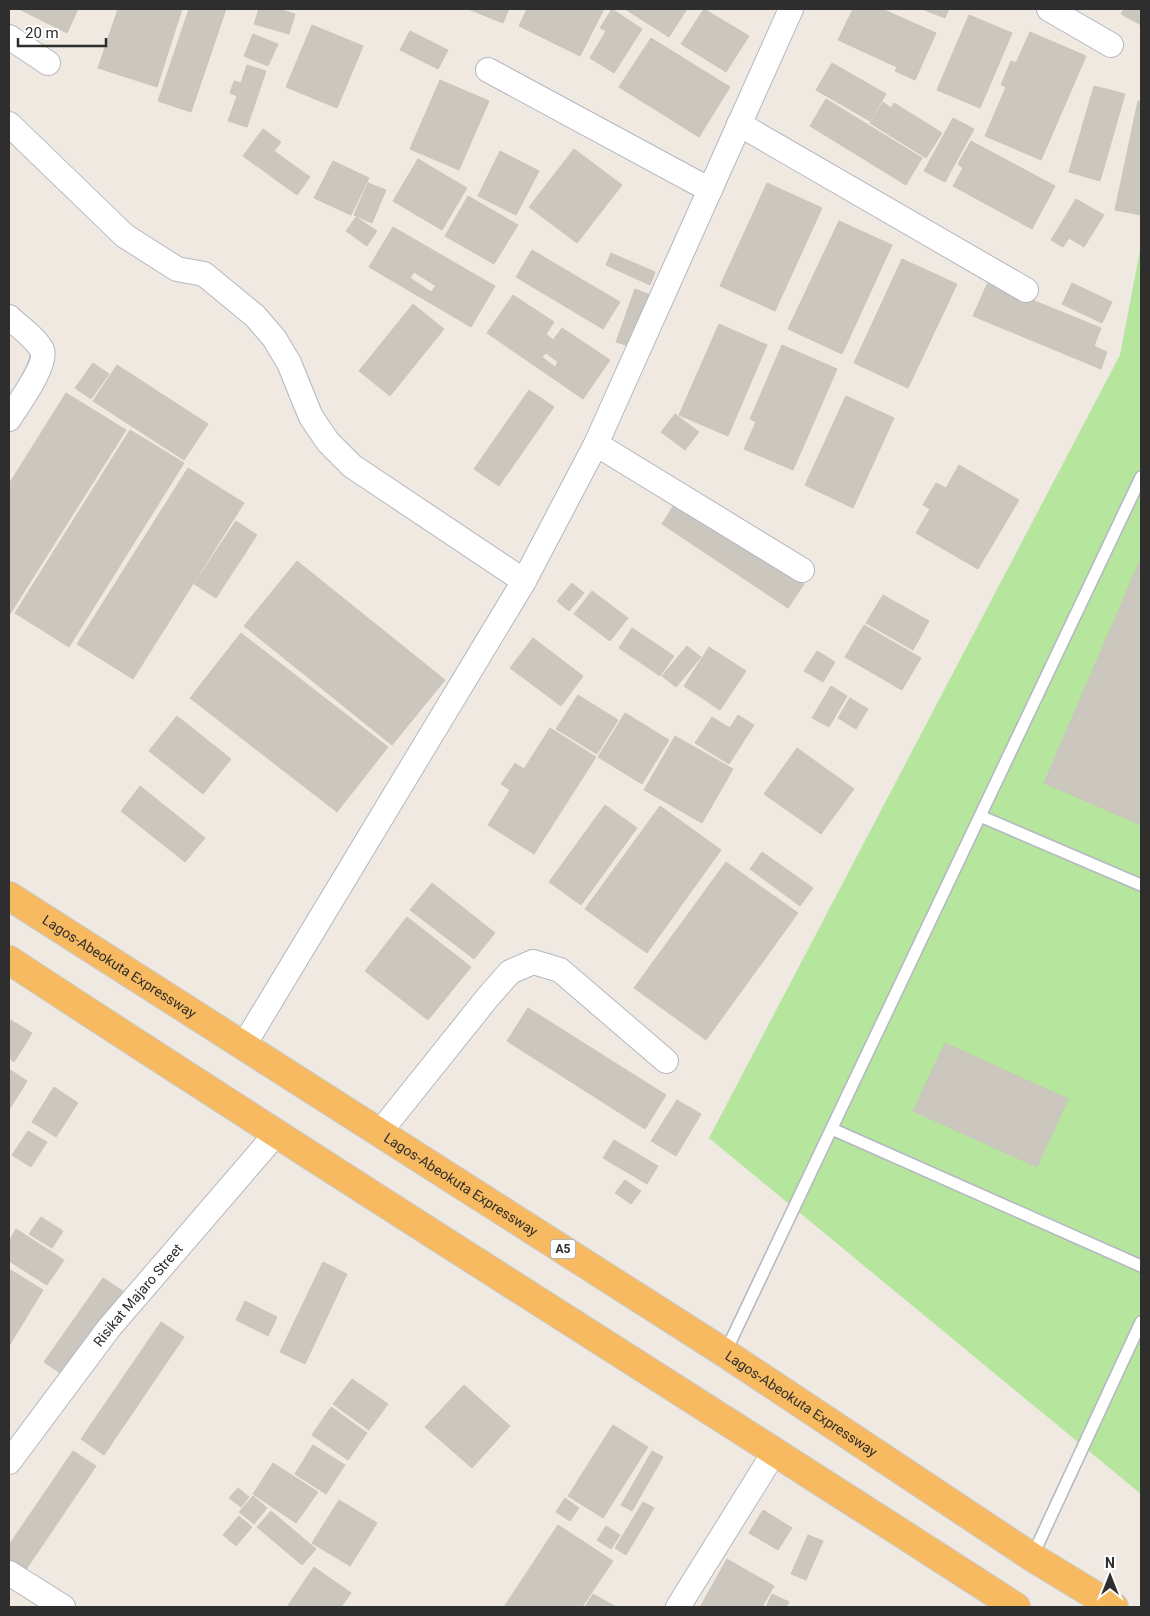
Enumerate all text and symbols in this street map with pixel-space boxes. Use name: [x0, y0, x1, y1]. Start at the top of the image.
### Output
scale bar: [18, 15, 105, 47]
text: 20 m: [25, 24, 59, 42]
street label: Lagos-Abeokuta Expressway: [40, 912, 200, 1022]
street label: Lagos-Abeokuta Expressway: [381, 1129, 541, 1240]
street label: Risikat Majaro Street: [90, 1240, 186, 1350]
road number: A5: [550, 1240, 576, 1258]
street label: Lagos-Abeokuta Expressway: [722, 1347, 881, 1460]
north arrow: [1085, 1551, 1135, 1601]
text: N: [1105, 1555, 1115, 1571]

